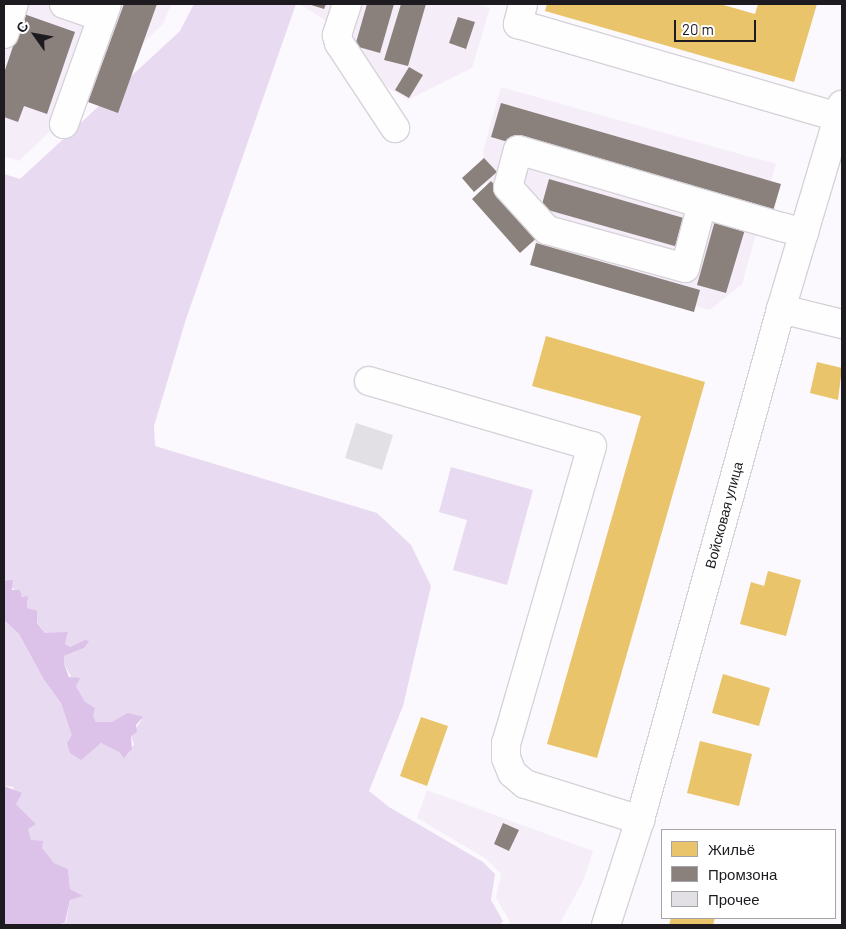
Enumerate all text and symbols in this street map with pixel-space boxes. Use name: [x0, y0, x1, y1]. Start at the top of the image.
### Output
north arrow: [10, 10, 60, 60]
scale bar: [676, 10, 758, 42]
text: С: [12, 18, 32, 36]
text: 20 m: [682, 20, 714, 38]
street label: Войсковая улица: [702, 460, 746, 570]
legend: [661, 829, 836, 919]
text: Жильё: [708, 840, 755, 858]
text: Промзона: [708, 865, 777, 883]
text: Прочее: [708, 890, 760, 908]

